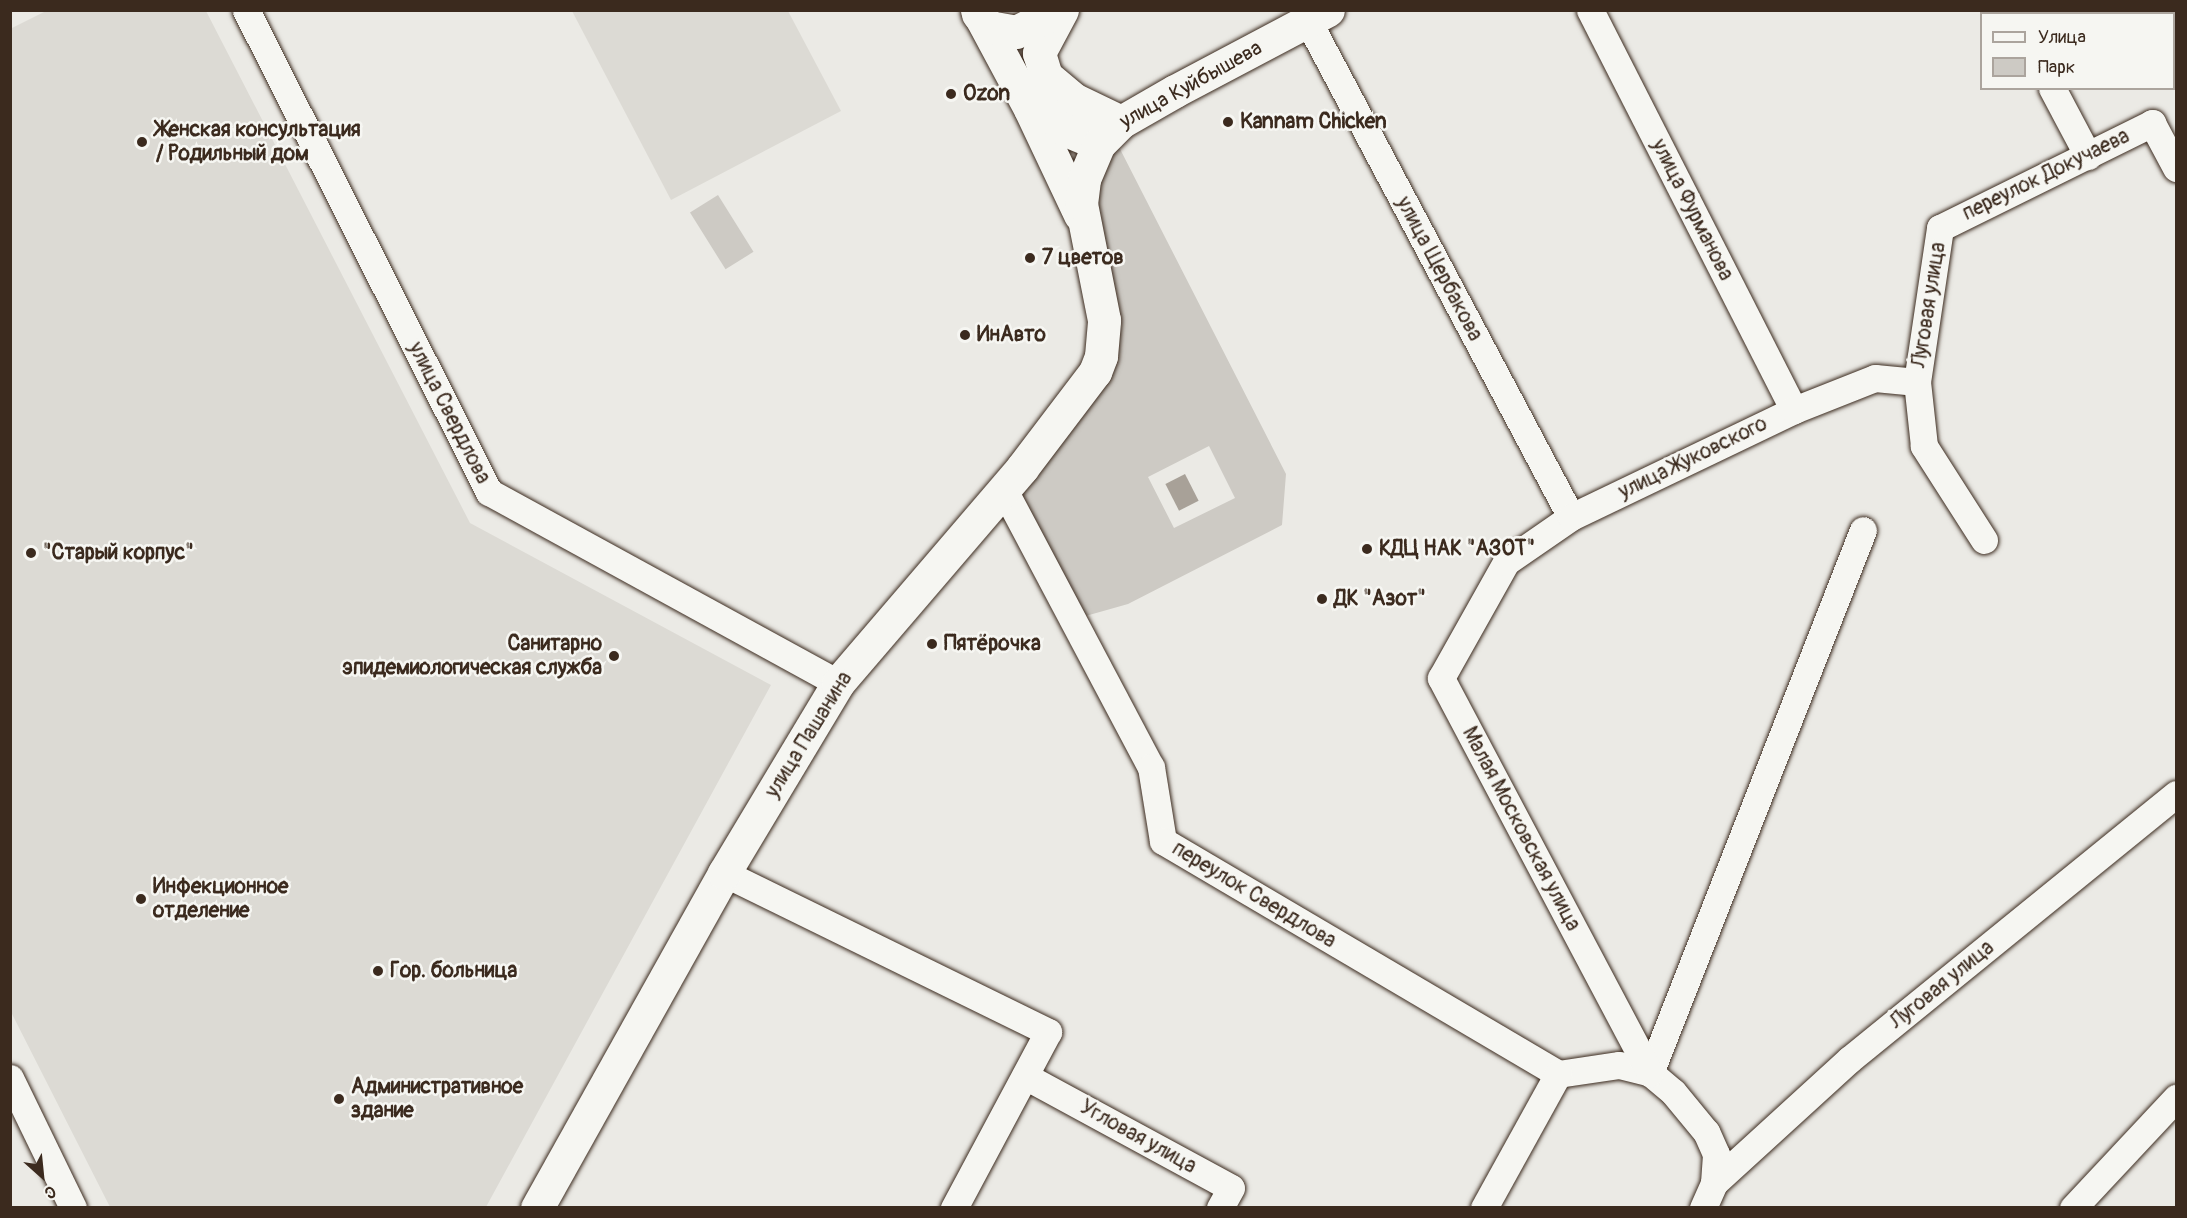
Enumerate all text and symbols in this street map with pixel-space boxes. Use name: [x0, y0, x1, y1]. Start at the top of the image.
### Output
legend: [1980, 12, 2175, 90]
text: Улица: [2038, 26, 2086, 49]
street label: улица Куйбышева: [1115, 35, 1267, 135]
text: Парк: [2038, 56, 2075, 79]
place label: Ozon: [963, 81, 1010, 107]
marker: Ozon: [944, 87, 958, 101]
place label: Kannam Chicken: [1240, 109, 1387, 135]
marker: Kannam Chicken: [1221, 115, 1235, 129]
place label: Женская консультация / Родильный дом: [156, 117, 361, 167]
street label: переулок Докучаева: [1958, 124, 2134, 226]
marker: Женская консультация / Родильный дом: [133, 133, 151, 151]
street label: улица Фурманова: [1646, 135, 1738, 285]
street label: улица Щербакова: [1390, 193, 1488, 345]
street label: Луговая улица: [1907, 240, 1951, 370]
place label: 7 цветов: [1042, 245, 1124, 271]
marker: 7 цветов: [1023, 251, 1037, 265]
place label: ИнАвто: [977, 322, 1046, 348]
marker: ИнАвто: [958, 328, 972, 342]
street label: улица Свердлова: [402, 338, 496, 488]
street label: улица Жуковского: [1615, 411, 1771, 505]
place label: КДЦ НАК "АЗОТ": [1379, 536, 1535, 562]
place label: "Старый корпус": [43, 540, 194, 566]
marker: КДЦ НАК "АЗОТ": [1360, 542, 1374, 556]
marker: "Старый корпус": [24, 546, 38, 560]
place label: ДК "Азот": [1334, 586, 1426, 612]
marker: ДК "Азот": [1315, 592, 1329, 606]
place label: Санитарно эпидемиологическая служба: [342, 631, 602, 681]
place label: Пятёрочка: [944, 631, 1041, 657]
marker: Пятёрочка: [925, 637, 939, 651]
marker: Санитарно эпидемиологическая служба: [607, 649, 621, 663]
street label: улица Пашанина: [760, 667, 858, 803]
street label: Малая Московская улица: [1456, 723, 1586, 935]
street label: переулок Свердлова: [1168, 836, 1340, 954]
place label: Инфекционное отделение: [153, 874, 288, 924]
marker: Инфекционное отделение: [134, 892, 148, 906]
street label: Луговая улица: [1885, 935, 1999, 1035]
place label: Гор. больница: [390, 958, 517, 984]
marker: Гор. больница: [371, 964, 385, 978]
place label: Административное здание: [351, 1074, 523, 1124]
marker: Административное здание: [332, 1092, 346, 1106]
street label: Угловая улица: [1076, 1095, 1200, 1179]
north arrow: [12, 1146, 72, 1206]
text: С: [41, 1181, 59, 1203]

